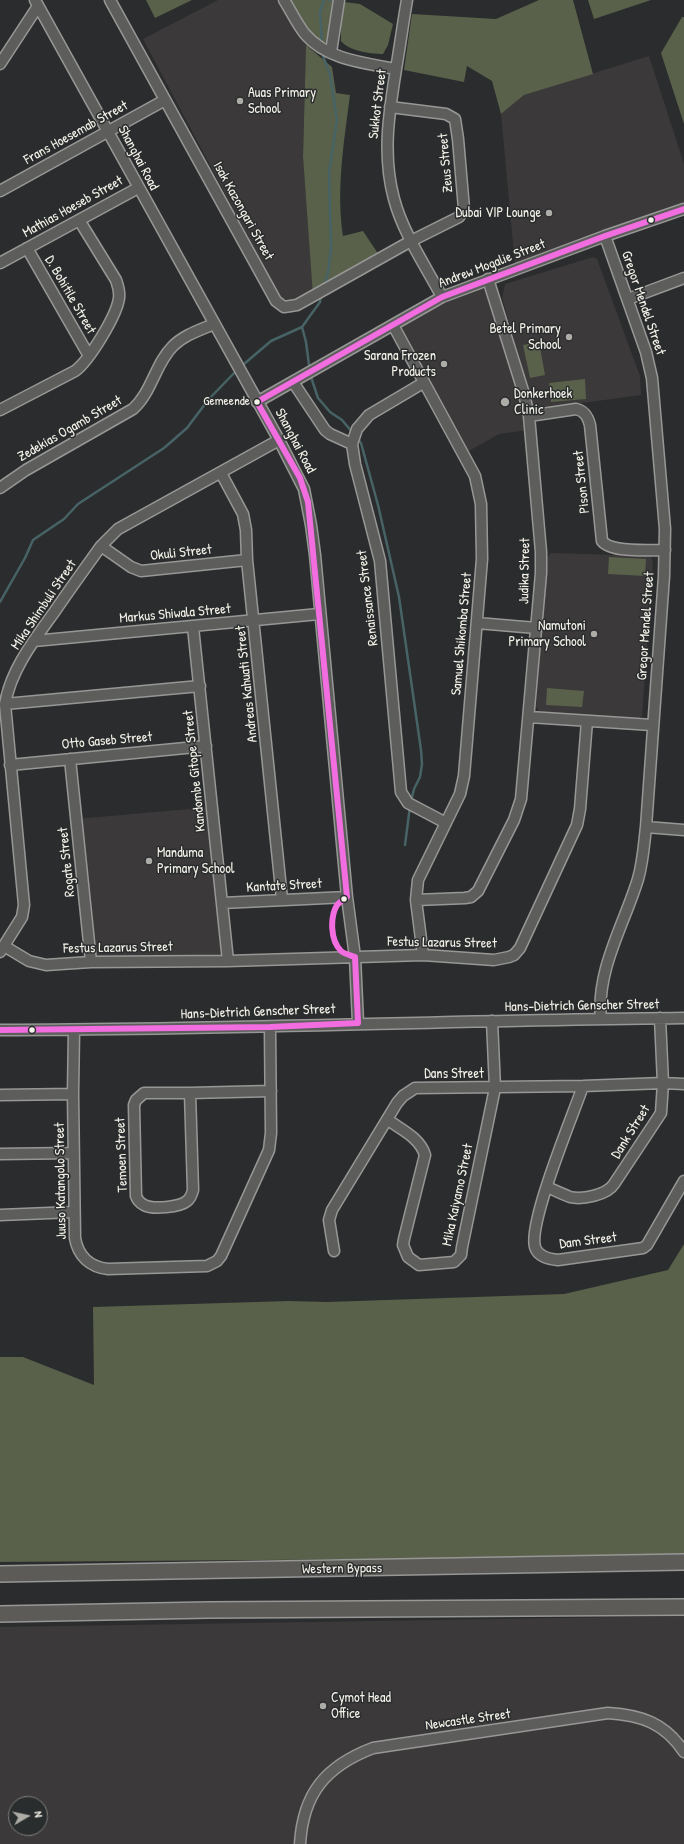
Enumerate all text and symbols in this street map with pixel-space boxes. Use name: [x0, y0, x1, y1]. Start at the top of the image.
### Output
street label: Sukkot Street: [365, 68, 391, 140]
place label: Auas Primary School: [248, 85, 316, 118]
marker: Auas Primary School: [235, 96, 245, 106]
street label: Frans Hoesemab Street: [21, 97, 131, 169]
street label: Shanghai Road: [114, 123, 162, 193]
street label: Zeus Street: [435, 133, 457, 193]
street label: Isak Kazongari Street: [209, 159, 277, 263]
street label: Mathias Hoeseb Street: [20, 172, 126, 242]
place label: Dubai VIP Lounge: [455, 205, 541, 221]
marker: Dubai VIP Lounge: [544, 208, 554, 218]
unlabelled marker: [646, 215, 656, 225]
street label: Andrew Mogalie Street: [436, 236, 548, 292]
street label: Gregor Mendel Street: [617, 249, 669, 357]
street label: D. Bohitile Street: [41, 253, 99, 337]
place label: Betel Primary School: [489, 321, 561, 354]
marker: Betel Primary School: [564, 332, 574, 342]
place label: Sarana Frozen Products: [364, 348, 436, 380]
marker: Sarana Frozen Products: [439, 359, 449, 369]
place label: Donkerhoek Clinic: [514, 386, 572, 418]
street label: Zedekias Ogamb Street: [15, 392, 125, 466]
place label: Gemeende: [203, 394, 250, 410]
marker: Donkerhoek Clinic: [499, 396, 511, 408]
marker: Gemeende: [252, 397, 262, 407]
street label: Shanghai Road: [271, 406, 319, 476]
street label: Pison Street: [570, 450, 594, 514]
street label: Judika Street: [516, 538, 534, 604]
street label: Okuli Street: [149, 541, 213, 565]
street label: Renaissance Street: [354, 549, 382, 647]
street label: Mika Shimbuli Street: [8, 557, 80, 653]
street label: Gregor Mendel Street: [634, 571, 658, 681]
street label: Samuel Shikomba Street: [448, 572, 476, 696]
street label: Markus Shiwala Street: [119, 601, 231, 627]
place label: Namutoni Primary School: [508, 618, 586, 650]
street label: Andreas Kahuati Street: [233, 625, 261, 743]
marker: Namutoni Primary School: [589, 629, 599, 639]
street label: Kandombe Gitope Street: [180, 709, 210, 833]
street label: Otto Gaseb Street: [61, 729, 153, 753]
street label: Rogate Street: [55, 826, 79, 898]
place label: Manduma Primary School: [157, 845, 235, 878]
marker: Manduma Primary School: [144, 856, 154, 866]
street label: Kantate Street: [246, 876, 322, 896]
unlabelled marker: [339, 894, 349, 904]
street label: Festus Lazarus Street: [387, 934, 497, 952]
street label: Festus Lazarus Street: [63, 939, 173, 957]
street label: Hans-Dietrich Genscher Street: [504, 996, 660, 1016]
street label: Hans-Dietrich Genscher Street: [180, 1001, 336, 1023]
unlabelled marker: [27, 1025, 37, 1035]
street label: Dans Street: [424, 1066, 484, 1082]
street label: Dank Street: [608, 1102, 654, 1162]
street label: Temoen Street: [112, 1117, 132, 1193]
street label: Juuso Katangolo Street: [52, 1122, 70, 1240]
street label: Mika Kaiyamo Street: [439, 1142, 477, 1248]
street label: Dam Street: [558, 1229, 618, 1253]
street label: Western Bypass: [302, 1560, 382, 1578]
place label: Cymot Head Office: [331, 1690, 391, 1722]
marker: Cymot Head Office: [318, 1701, 328, 1711]
street label: Newcastle Street: [424, 1706, 512, 1734]
north arrow: [8, 1796, 48, 1836]
text: N: [31, 1810, 46, 1818]

